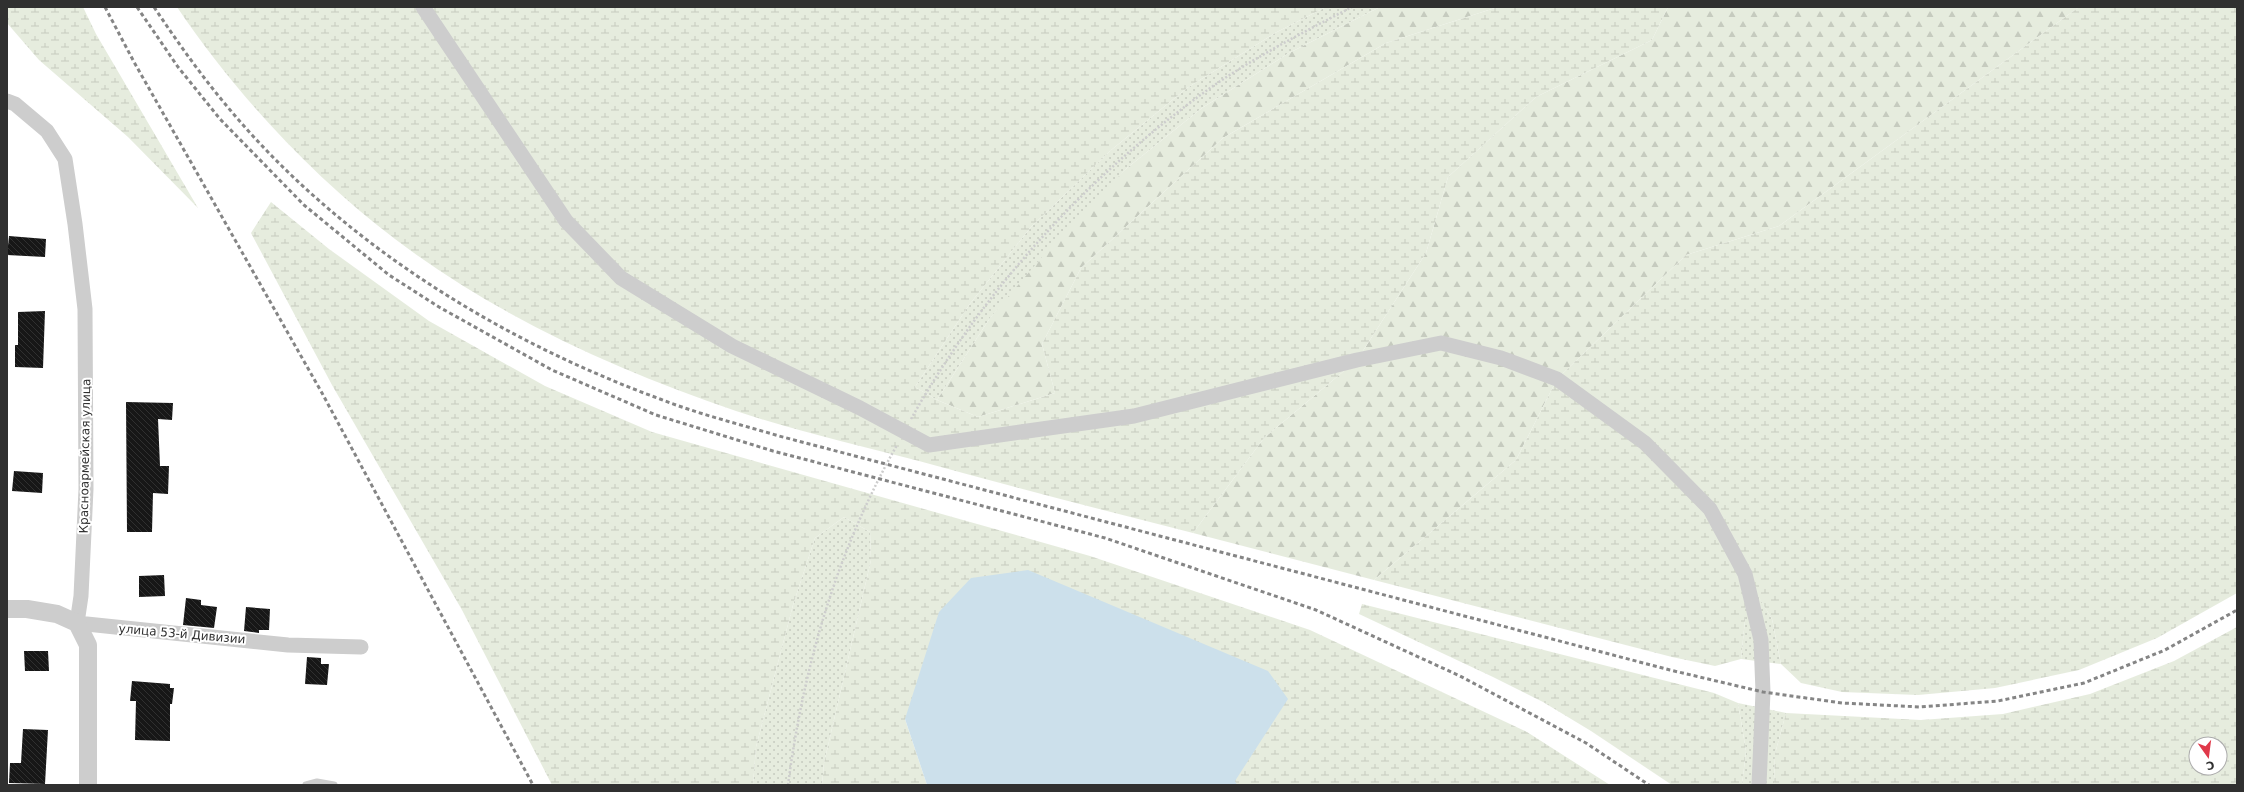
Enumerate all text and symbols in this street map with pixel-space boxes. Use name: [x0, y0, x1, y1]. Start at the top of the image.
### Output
street label: Красноармейская улица: [77, 378, 93, 534]
street label: улица 53-й Дивизии: [118, 621, 246, 647]
north arrow: [2188, 736, 2228, 776]
text: С: [2205, 758, 2216, 773]

